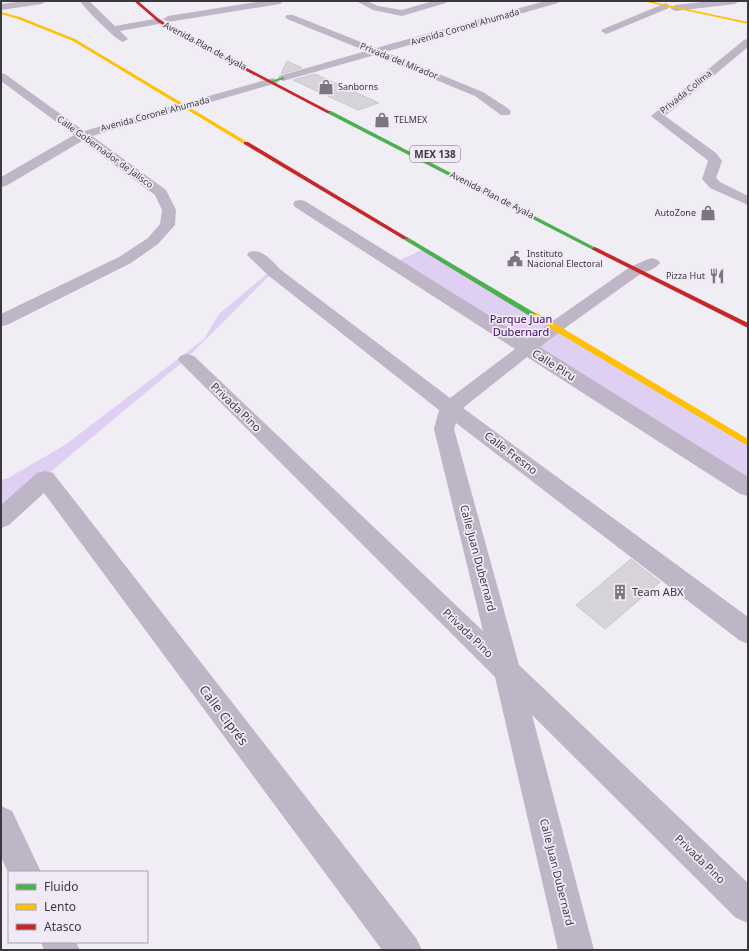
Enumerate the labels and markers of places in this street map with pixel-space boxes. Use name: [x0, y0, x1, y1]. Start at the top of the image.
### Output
shop icon: Sanborns: [317, 78, 335, 96]
place label: Sanborns: [338, 80, 378, 93]
shop icon: TELMEX: [373, 111, 391, 129]
place label: TELMEX: [394, 113, 428, 126]
shop icon: AutoZone: [699, 204, 717, 222]
place label: AutoZone: [655, 206, 696, 219]
place label: Instituto Nacional Electoral: [527, 247, 603, 270]
public building icon: Instituto Nacional Electoral: [506, 250, 524, 268]
restaurant icon: Pizza Hut: [708, 267, 726, 285]
place label: Pizza Hut: [666, 269, 706, 282]
building icon: Team ABX: [611, 583, 629, 601]
place label: Team ABX: [632, 584, 684, 599]

